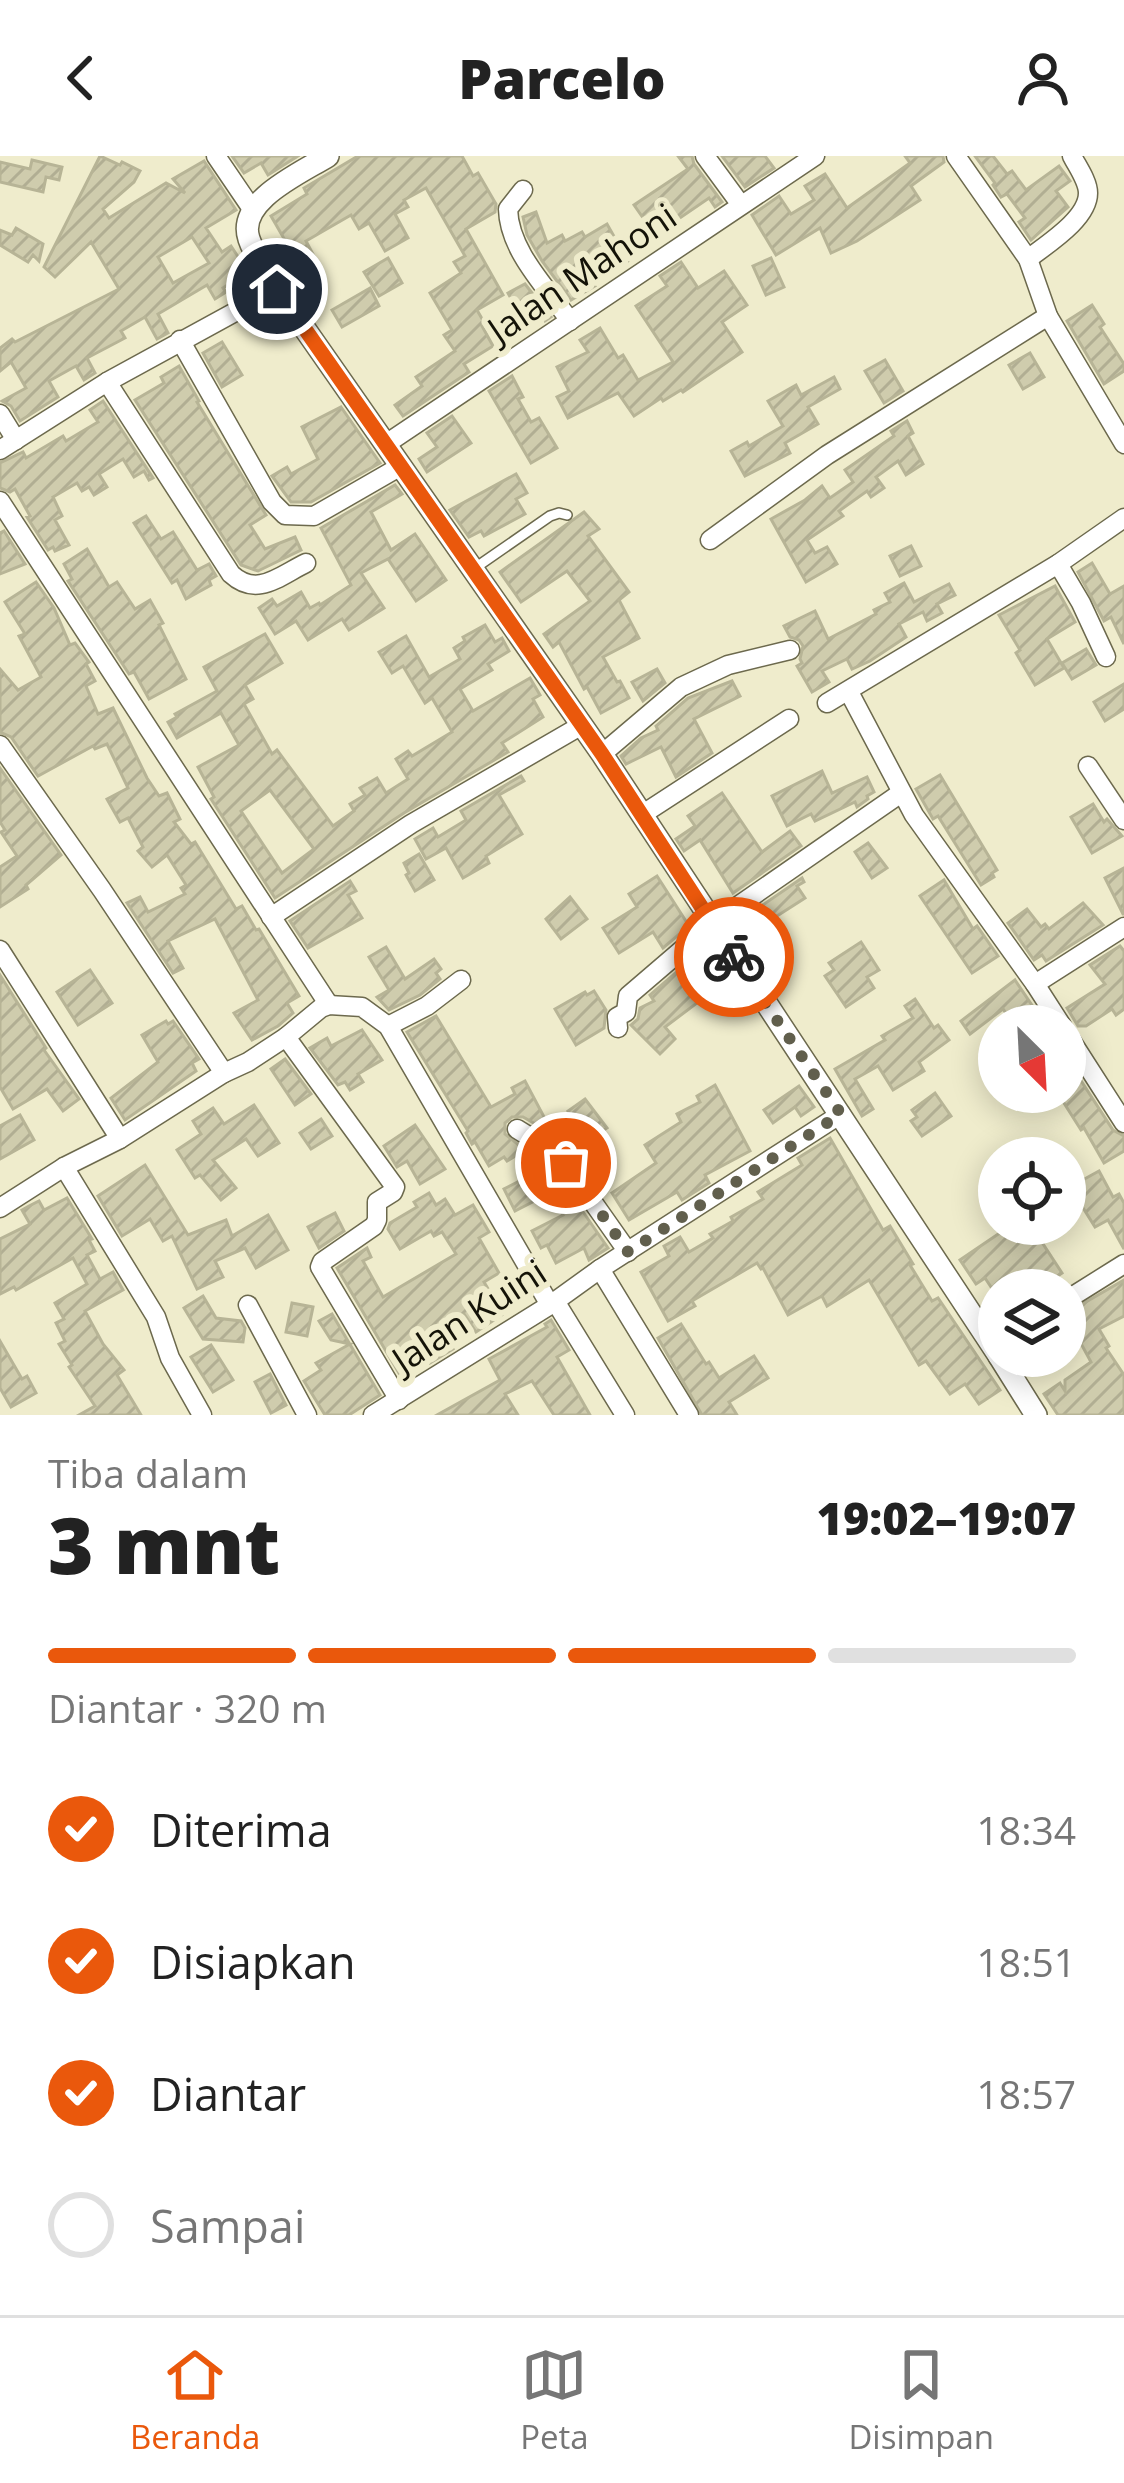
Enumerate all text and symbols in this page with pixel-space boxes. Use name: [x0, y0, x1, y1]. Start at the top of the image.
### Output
text: Parcelo: [458, 41, 666, 115]
icon: back: [48, 45, 114, 111]
icon: person: [1010, 45, 1076, 111]
street label: Jalan Mahoni: [475, 191, 686, 355]
pin: [226, 238, 328, 340]
icon: home: [244, 256, 310, 322]
courier: [674, 897, 794, 1017]
icon: bike: [701, 924, 767, 990]
north arrow: [978, 1005, 1086, 1113]
map controls: [978, 1005, 1086, 1377]
pin: [515, 1112, 617, 1214]
icon: bag: [533, 1130, 599, 1196]
button: locate: [978, 1137, 1086, 1245]
street label: Jalan Kuini: [380, 1247, 555, 1385]
button: layers: [978, 1269, 1086, 1377]
text: Tiba dalam: [48, 1446, 248, 1499]
text: 19:02–19:07: [817, 1487, 1076, 1548]
text: 3 mnt: [48, 1491, 280, 1597]
text: Diantar · 320 m: [48, 1681, 327, 1734]
icon: check: [48, 1796, 114, 1862]
text: Diterima: [150, 1799, 332, 1860]
text: 18:34: [977, 1803, 1076, 1856]
icon: check: [48, 1928, 114, 1994]
text: Disiapkan: [150, 1931, 356, 1992]
text: 18:51: [977, 1935, 1076, 1988]
icon: check: [48, 2060, 114, 2126]
text: Diantar: [150, 2063, 306, 2124]
text: 18:57: [977, 2067, 1076, 2120]
text: Sampai: [150, 2195, 305, 2256]
tab: Beranda: [130, 2342, 260, 2459]
tab: Peta: [520, 2342, 589, 2459]
tab: Disimpan: [848, 2342, 994, 2459]

